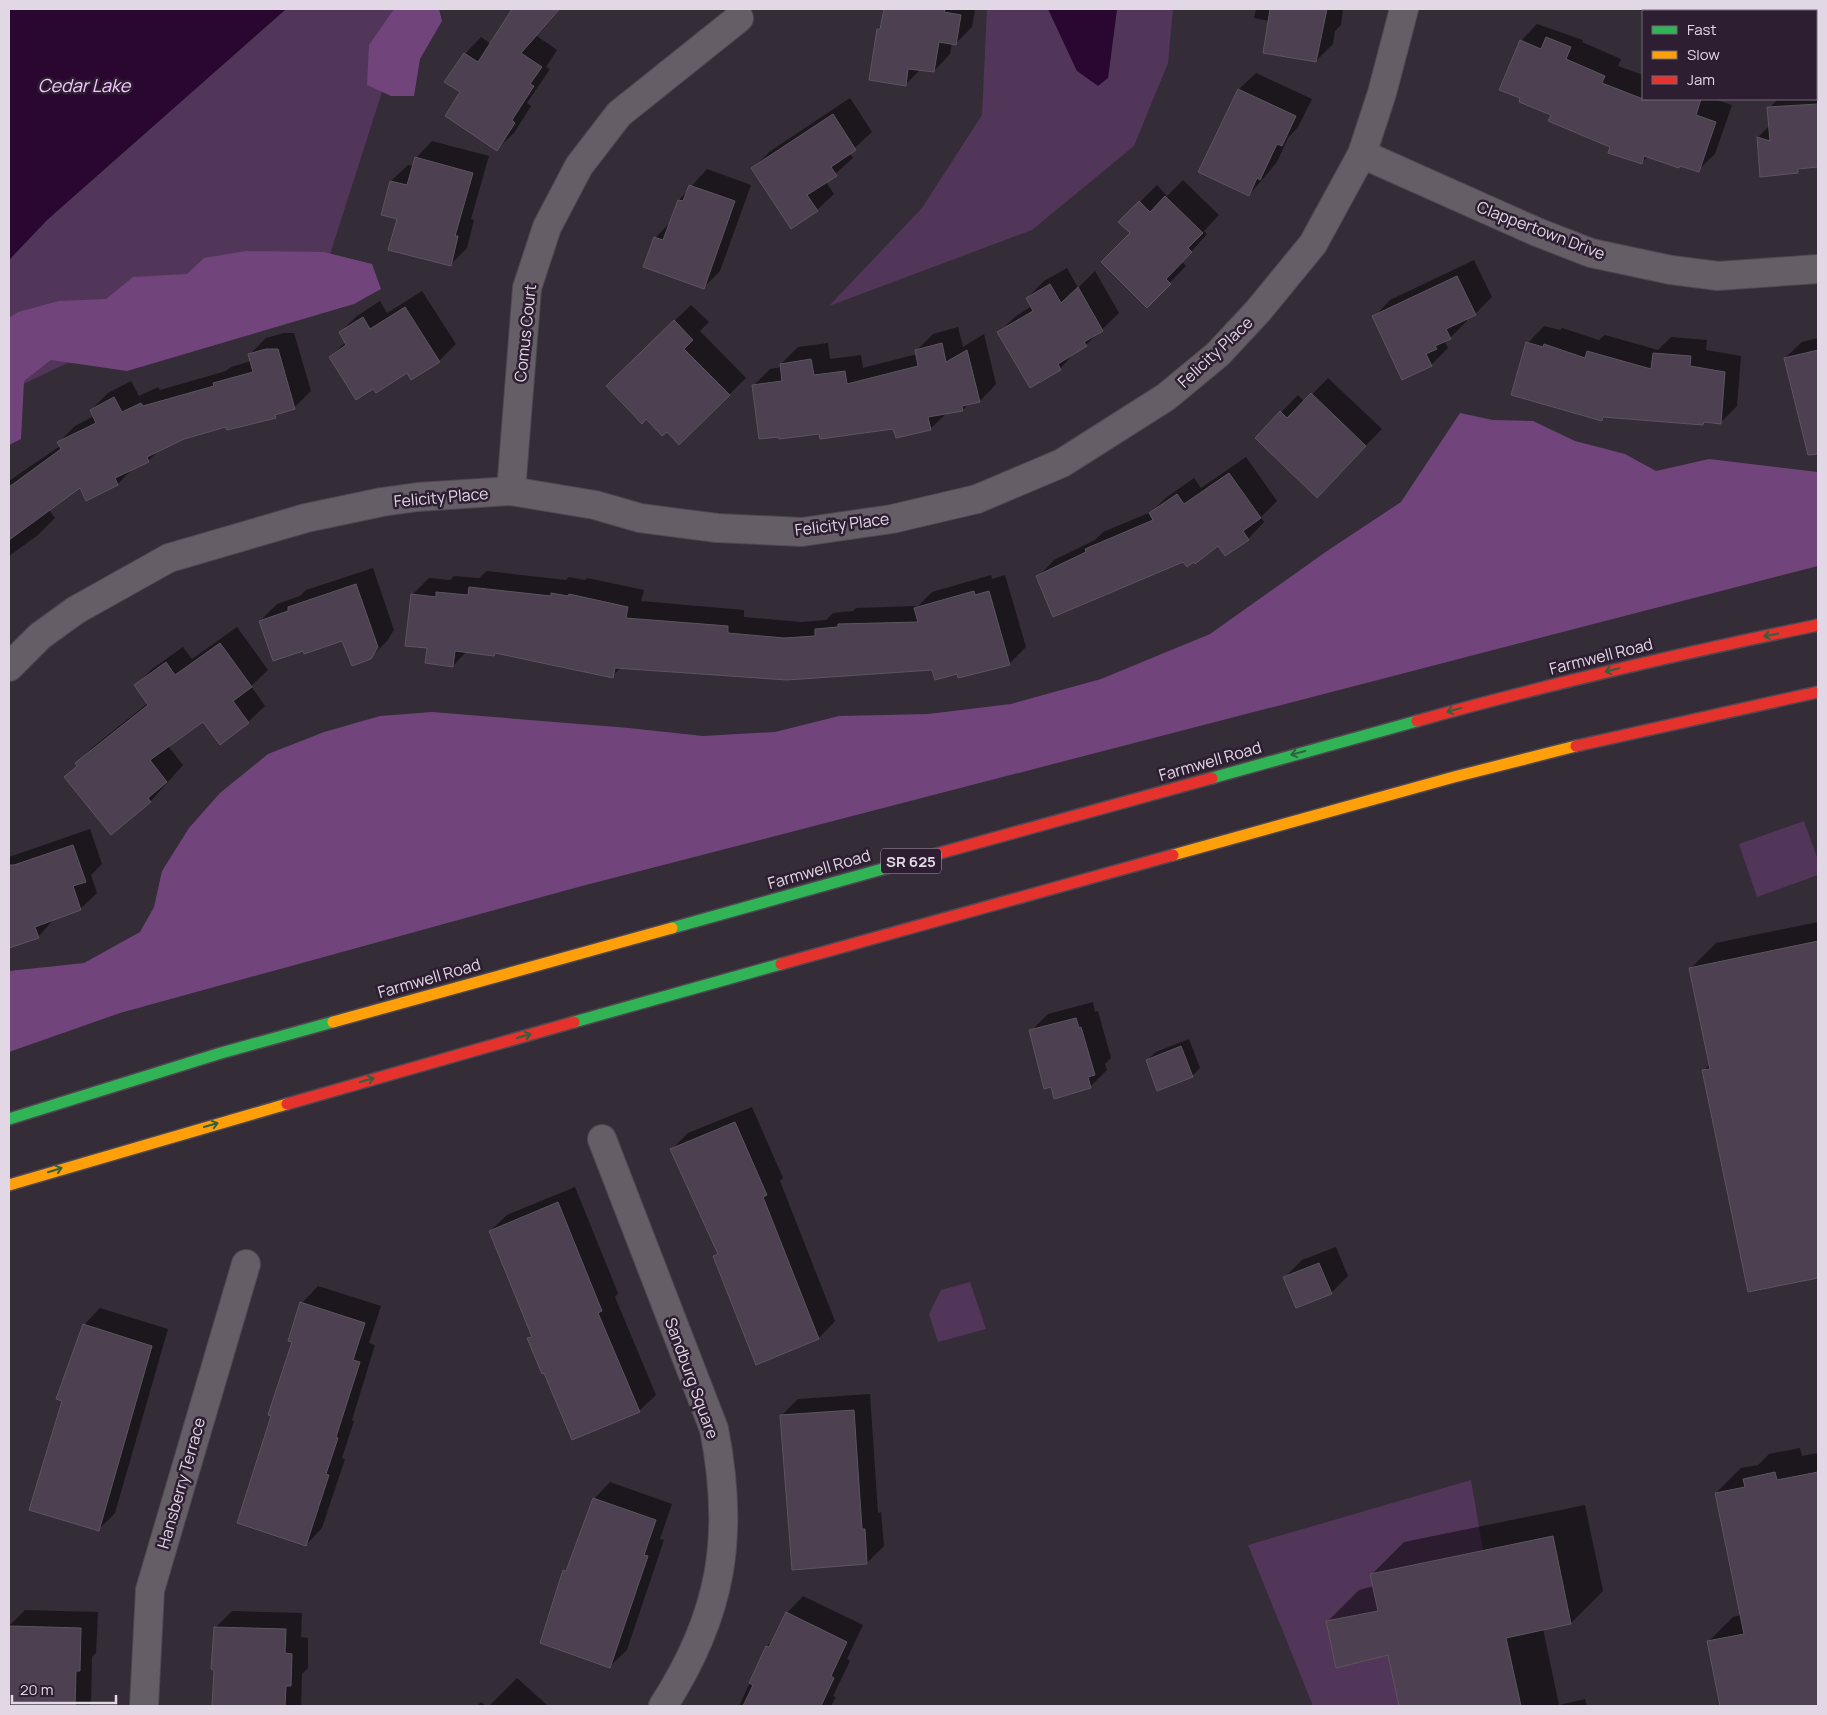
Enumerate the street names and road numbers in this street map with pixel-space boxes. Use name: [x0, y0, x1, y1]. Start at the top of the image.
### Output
street label: Clappertown Drive: [1474, 195, 1608, 265]
street label: Comus Court: [509, 283, 541, 383]
street label: Felicity Place: [1173, 312, 1257, 392]
street label: Felicity Place: [393, 482, 489, 512]
street label: Felicity Place: [793, 507, 891, 541]
street label: Farmwell Road: [1547, 633, 1655, 679]
street label: Farmwell Road: [1156, 736, 1264, 786]
street label: Farmwell Road: [765, 844, 873, 894]
road number: SR 625: [881, 848, 941, 874]
street label: Farmwell Road: [375, 953, 483, 1003]
street label: Sandburg Square: [660, 1314, 724, 1442]
street label: Hansberry Terrace: [152, 1415, 210, 1551]

